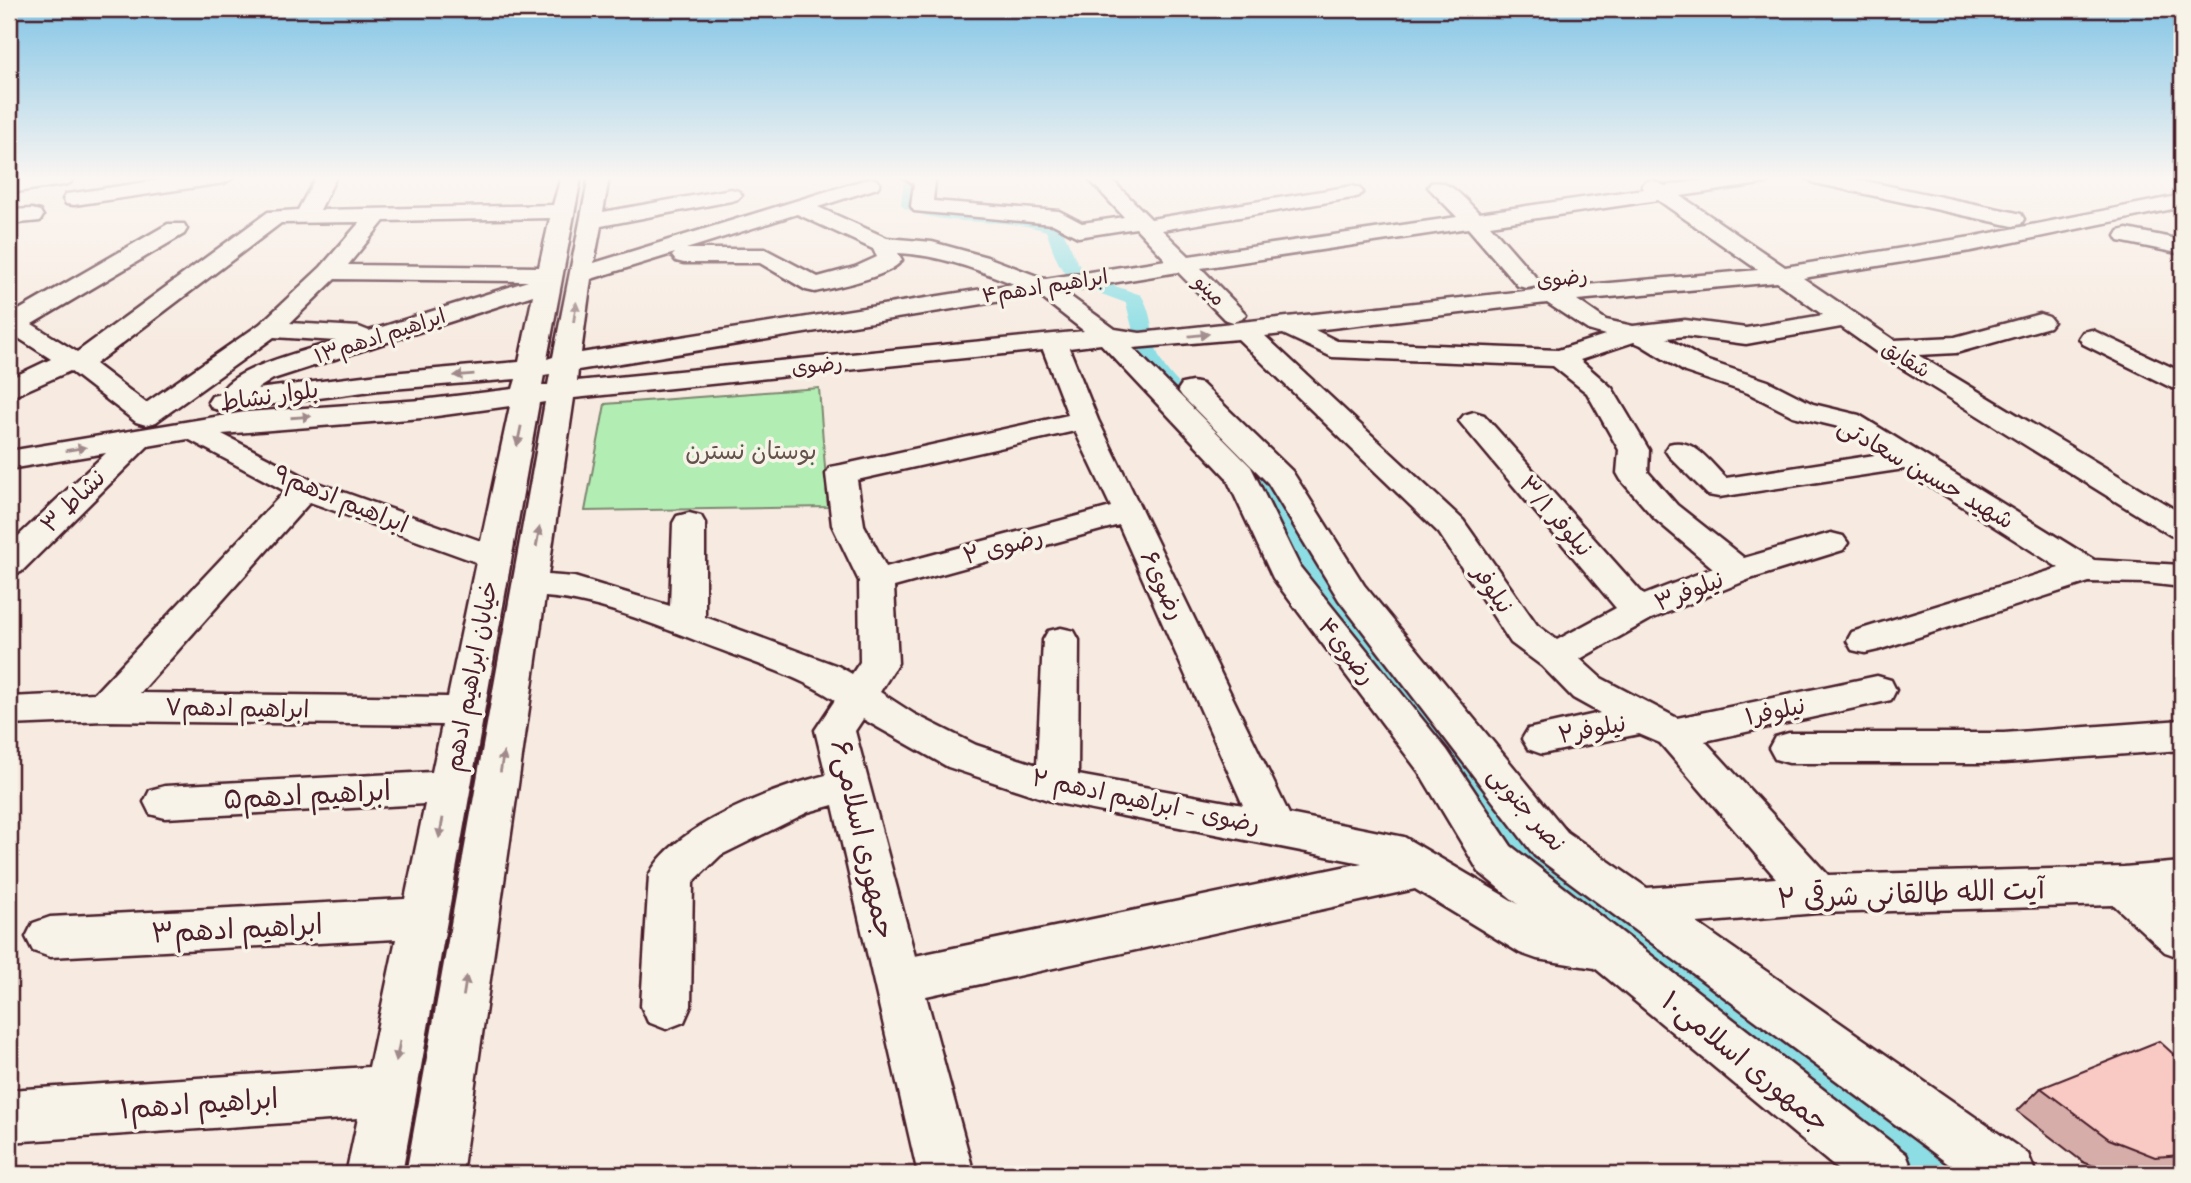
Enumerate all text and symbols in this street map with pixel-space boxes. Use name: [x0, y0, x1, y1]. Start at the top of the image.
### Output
street label: رضوی: [1535, 262, 1589, 296]
street label: ابراهیم ادهم۴: [980, 263, 1110, 312]
street label: مینو: [1187, 268, 1231, 313]
one-way arrow: [570, 301, 581, 323]
street label: ابراهیم ادهم۱۳: [311, 303, 450, 372]
one-way arrow: [1188, 330, 1210, 341]
street label: شقایق: [1876, 335, 1935, 385]
street label: رضوی: [790, 349, 844, 383]
one-way arrow: [453, 370, 475, 381]
street label: بلوار نشاط: [218, 375, 321, 420]
one-way arrow: [290, 411, 312, 422]
street label: شهید حسین سعادتی: [1832, 411, 2019, 537]
one-way arrow: [513, 425, 524, 447]
park label: بوستان نسترن: [685, 437, 817, 468]
one-way arrow: [65, 443, 87, 454]
street label: ابراهیم ادهم۹: [268, 459, 412, 542]
street label: نشاط ۳: [35, 464, 113, 541]
street label: نیلوفر ۳/۱: [1511, 470, 1599, 564]
street label: رضوی ۲: [960, 522, 1047, 573]
one-way arrow: [533, 526, 544, 548]
street label: رضوی۶: [1132, 546, 1191, 625]
street label: نیلوفر: [1463, 558, 1519, 620]
street label: نیلوفر۳: [1651, 565, 1729, 620]
street label: خیابان ابراهیم ادهم: [439, 578, 507, 774]
street label: رضوی۴: [1310, 612, 1382, 692]
street label: نیلوفر۱: [1742, 691, 1808, 734]
street label: ابراهیم ادهم۷: [165, 693, 309, 727]
street label: نیلوفر۲: [1556, 709, 1629, 752]
street label: جمهوری اسلامی۶: [821, 736, 903, 943]
one-way arrow: [497, 750, 508, 772]
street label: نصر جنوبی: [1480, 761, 1571, 859]
street label: رضوی - ابراهیم ادهم ۲: [1029, 763, 1263, 843]
street label: ابراهیم ادهم۵: [222, 774, 392, 820]
one-way arrow: [436, 817, 447, 839]
street label: آیت الله طالقانی شرقی ۲: [1777, 871, 2047, 919]
street label: ابراهیم ادهم۳: [150, 908, 324, 954]
one-way arrow: [460, 975, 471, 997]
street label: جمهوری اسلامی۱۰: [1653, 984, 1836, 1142]
one-way arrow: [392, 1040, 403, 1062]
street label: ابراهیم ادهم۱: [119, 1081, 280, 1130]

